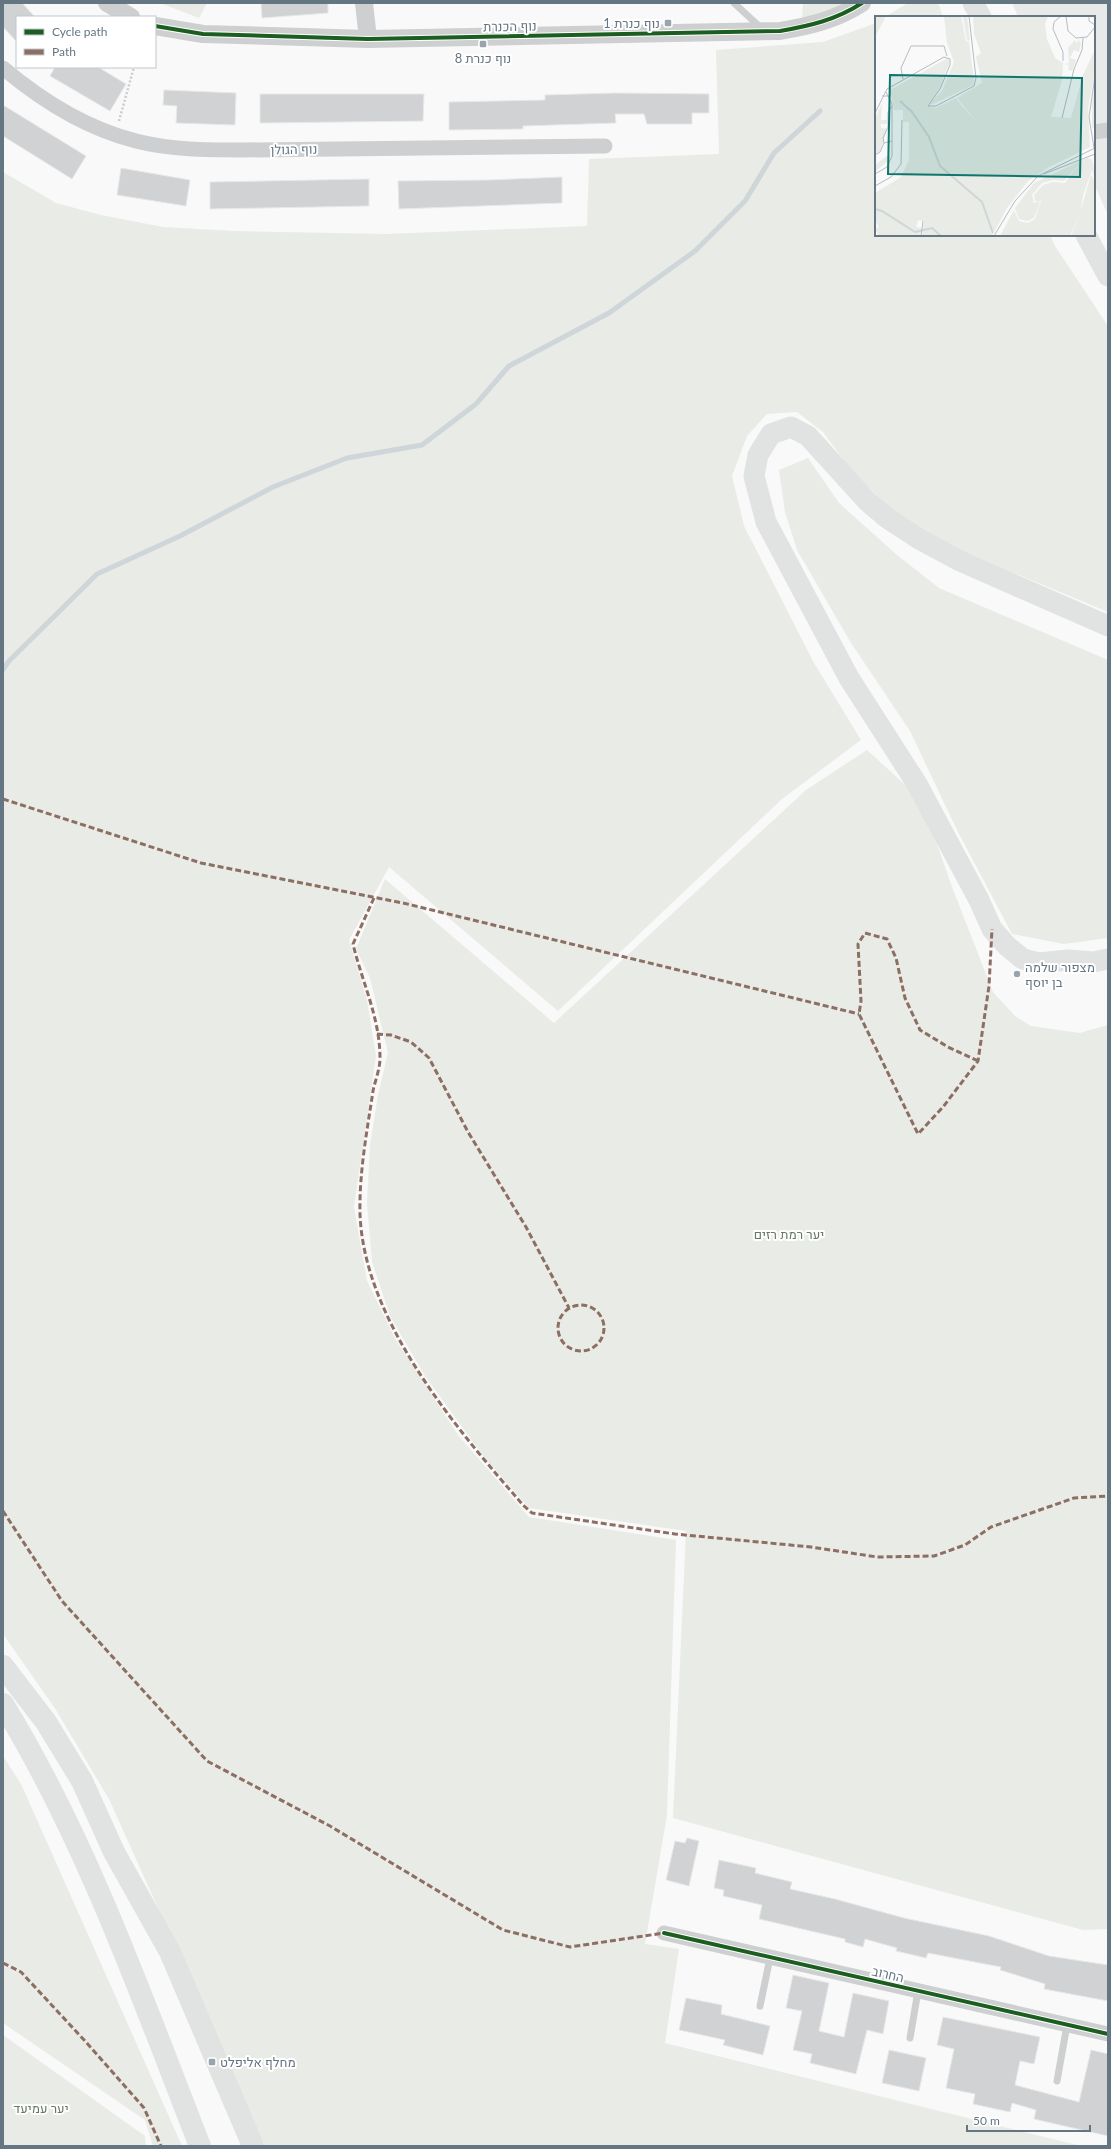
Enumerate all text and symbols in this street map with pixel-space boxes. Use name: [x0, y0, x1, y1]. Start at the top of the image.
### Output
place label: נוף כנרת 1: [603, 15, 660, 31]
legend: [16, 16, 156, 68]
inset map: [875, 16, 1095, 236]
street label: נוף הכנרת: [483, 18, 537, 34]
marker: נוף כנרת 1: [663, 18, 673, 28]
text: Cycle path: [52, 24, 107, 39]
marker: נוף כנרת 8: [478, 39, 488, 49]
text: Path: [52, 44, 76, 59]
place label: נוף כנרת 8: [455, 50, 511, 66]
street label: נוף הגולן: [271, 141, 317, 157]
place label: מצפור שלמה בן יוסף: [1025, 959, 1095, 990]
marker: מצפור שלמה בן יוסף: [1012, 969, 1022, 979]
park label: יער רמת רזים: [754, 1226, 824, 1242]
street label: החרוב: [870, 1963, 906, 1985]
place label: מחלף אליפלט: [220, 2054, 296, 2070]
marker: מחלף אליפלט: [207, 2057, 217, 2067]
park label: יער עמיעד: [13, 2100, 69, 2116]
scale bar: [967, 2107, 1090, 2133]
text: 50 m: [973, 2113, 1000, 2128]

